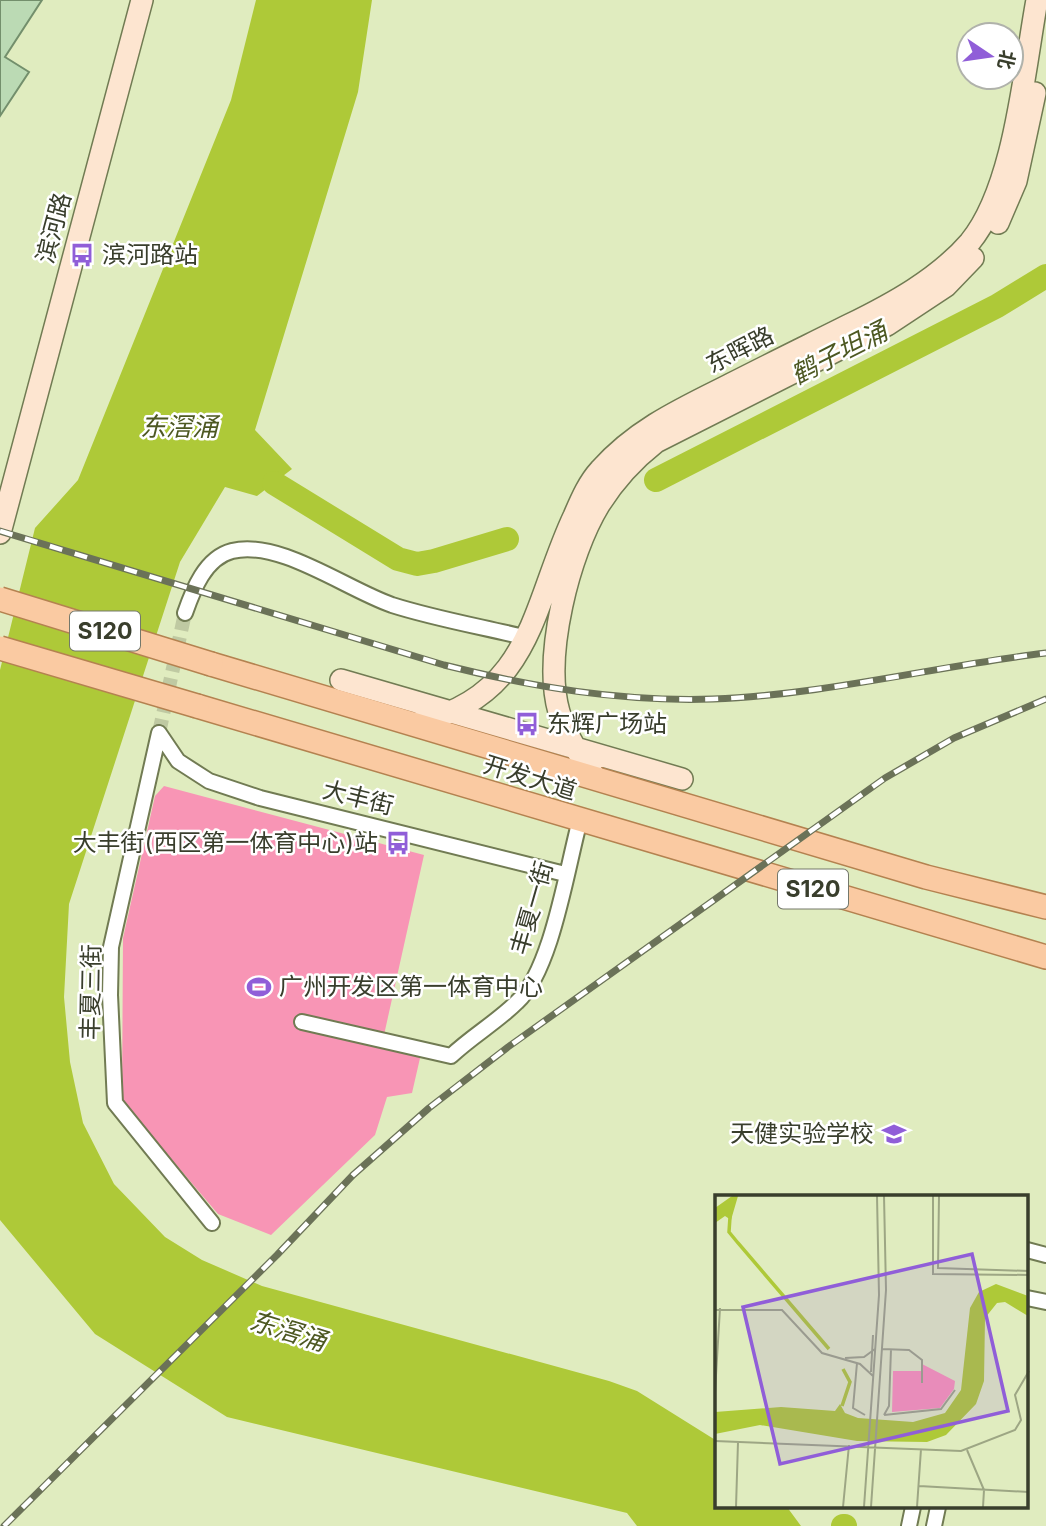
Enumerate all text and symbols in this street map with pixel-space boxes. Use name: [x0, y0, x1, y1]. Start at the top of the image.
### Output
north arrow: [955, 21, 1025, 91]
text: 北: [993, 48, 1019, 72]
street label: 滨河路: [30, 189, 77, 266]
place label: 滨河路站: [102, 240, 198, 269]
bus stop icon: 滨河路站: [68, 241, 96, 269]
water label: 鹤子坦涌: [785, 314, 895, 390]
street label: 东晖路: [701, 320, 778, 379]
water label: 东滘涌: [140, 411, 221, 442]
road number: S120: [70, 611, 140, 650]
place label: 东辉广场站: [547, 709, 667, 738]
bus stop icon: 东辉广场站: [513, 710, 541, 738]
street label: 开发大道: [480, 750, 580, 805]
street label: 大丰街: [320, 775, 397, 820]
place label: 大丰街(西区第一体育中心)站: [72, 828, 378, 857]
bus stop icon: 大丰街(西区第一体育中心)站: [384, 829, 412, 857]
street label: 丰夏一街: [504, 858, 559, 958]
road number: S120: [778, 870, 848, 908]
street label: 丰夏三街: [75, 944, 106, 1040]
place label: 广州开发区第一体育中心: [279, 972, 543, 1001]
sports icon: 广州开发区第一体育中心: [245, 973, 273, 1001]
place label: 天健实验学校: [730, 1119, 874, 1148]
school or university icon: 天健实验学校: [880, 1120, 908, 1148]
inset map: [715, 1195, 1028, 1508]
water label: 东滘涌: [246, 1304, 333, 1358]

